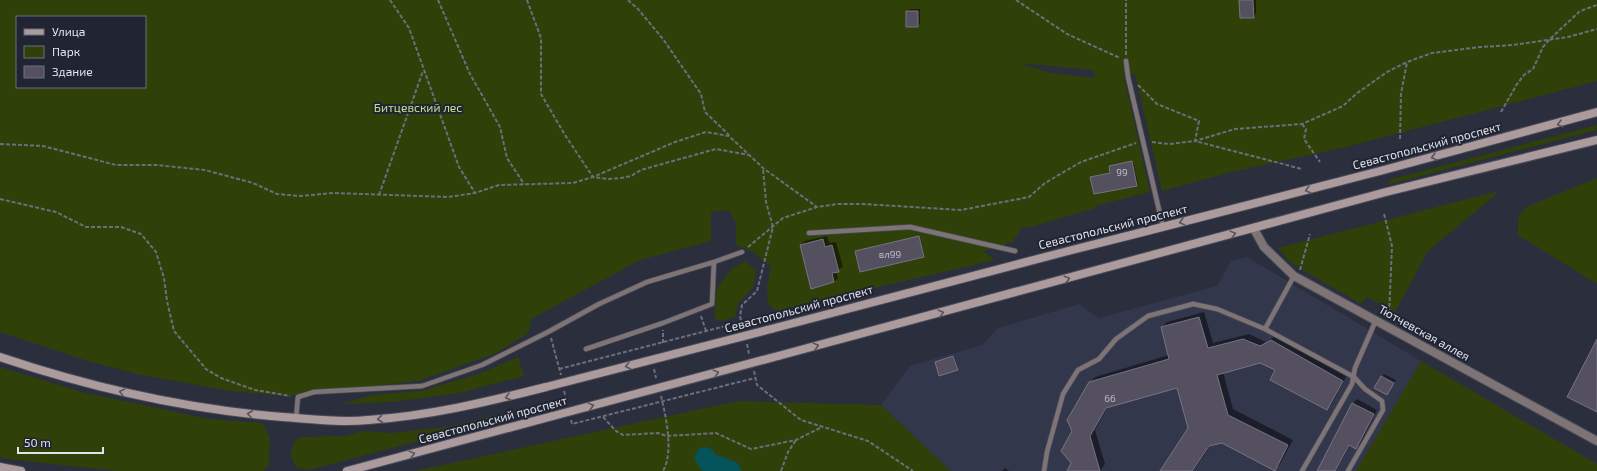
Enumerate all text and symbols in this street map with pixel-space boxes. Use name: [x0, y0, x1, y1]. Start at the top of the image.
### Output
legend: [16, 16, 146, 88]
text: Улица: [52, 24, 85, 38]
text: Парк: [52, 44, 81, 58]
text: Здание: [52, 64, 93, 78]
park label: Битцевский лес: [374, 100, 462, 114]
street label: Севастопольский проспект: [1351, 118, 1503, 172]
one-way arrow: [1556, 119, 1563, 127]
one-way arrow: [1431, 152, 1437, 160]
house number: 99: [1116, 166, 1128, 178]
one-way arrow: [1305, 185, 1311, 193]
street label: Севастопольский проспект: [1037, 201, 1189, 251]
one-way arrow: [1179, 218, 1186, 226]
one-way arrow: [1229, 230, 1236, 239]
house number: вл99: [879, 248, 902, 260]
one-way arrow: [1063, 275, 1070, 284]
street label: Севастопольский проспект: [723, 281, 875, 335]
street label: Тютчевская аллея: [1376, 301, 1473, 363]
one-way arrow: [938, 309, 944, 317]
one-way arrow: [812, 342, 819, 351]
one-way arrow: [625, 361, 632, 370]
one-way arrow: [713, 369, 719, 377]
one-way arrow: [119, 389, 126, 397]
street label: Севастопольский проспект: [417, 392, 569, 446]
one-way arrow: [505, 392, 511, 400]
house number: 66: [1104, 392, 1116, 404]
one-way arrow: [587, 402, 594, 411]
one-way arrow: [247, 409, 254, 418]
one-way arrow: [377, 414, 383, 423]
scale bar: [18, 429, 103, 455]
text: 50 m: [24, 435, 51, 449]
one-way arrow: [408, 451, 415, 459]

